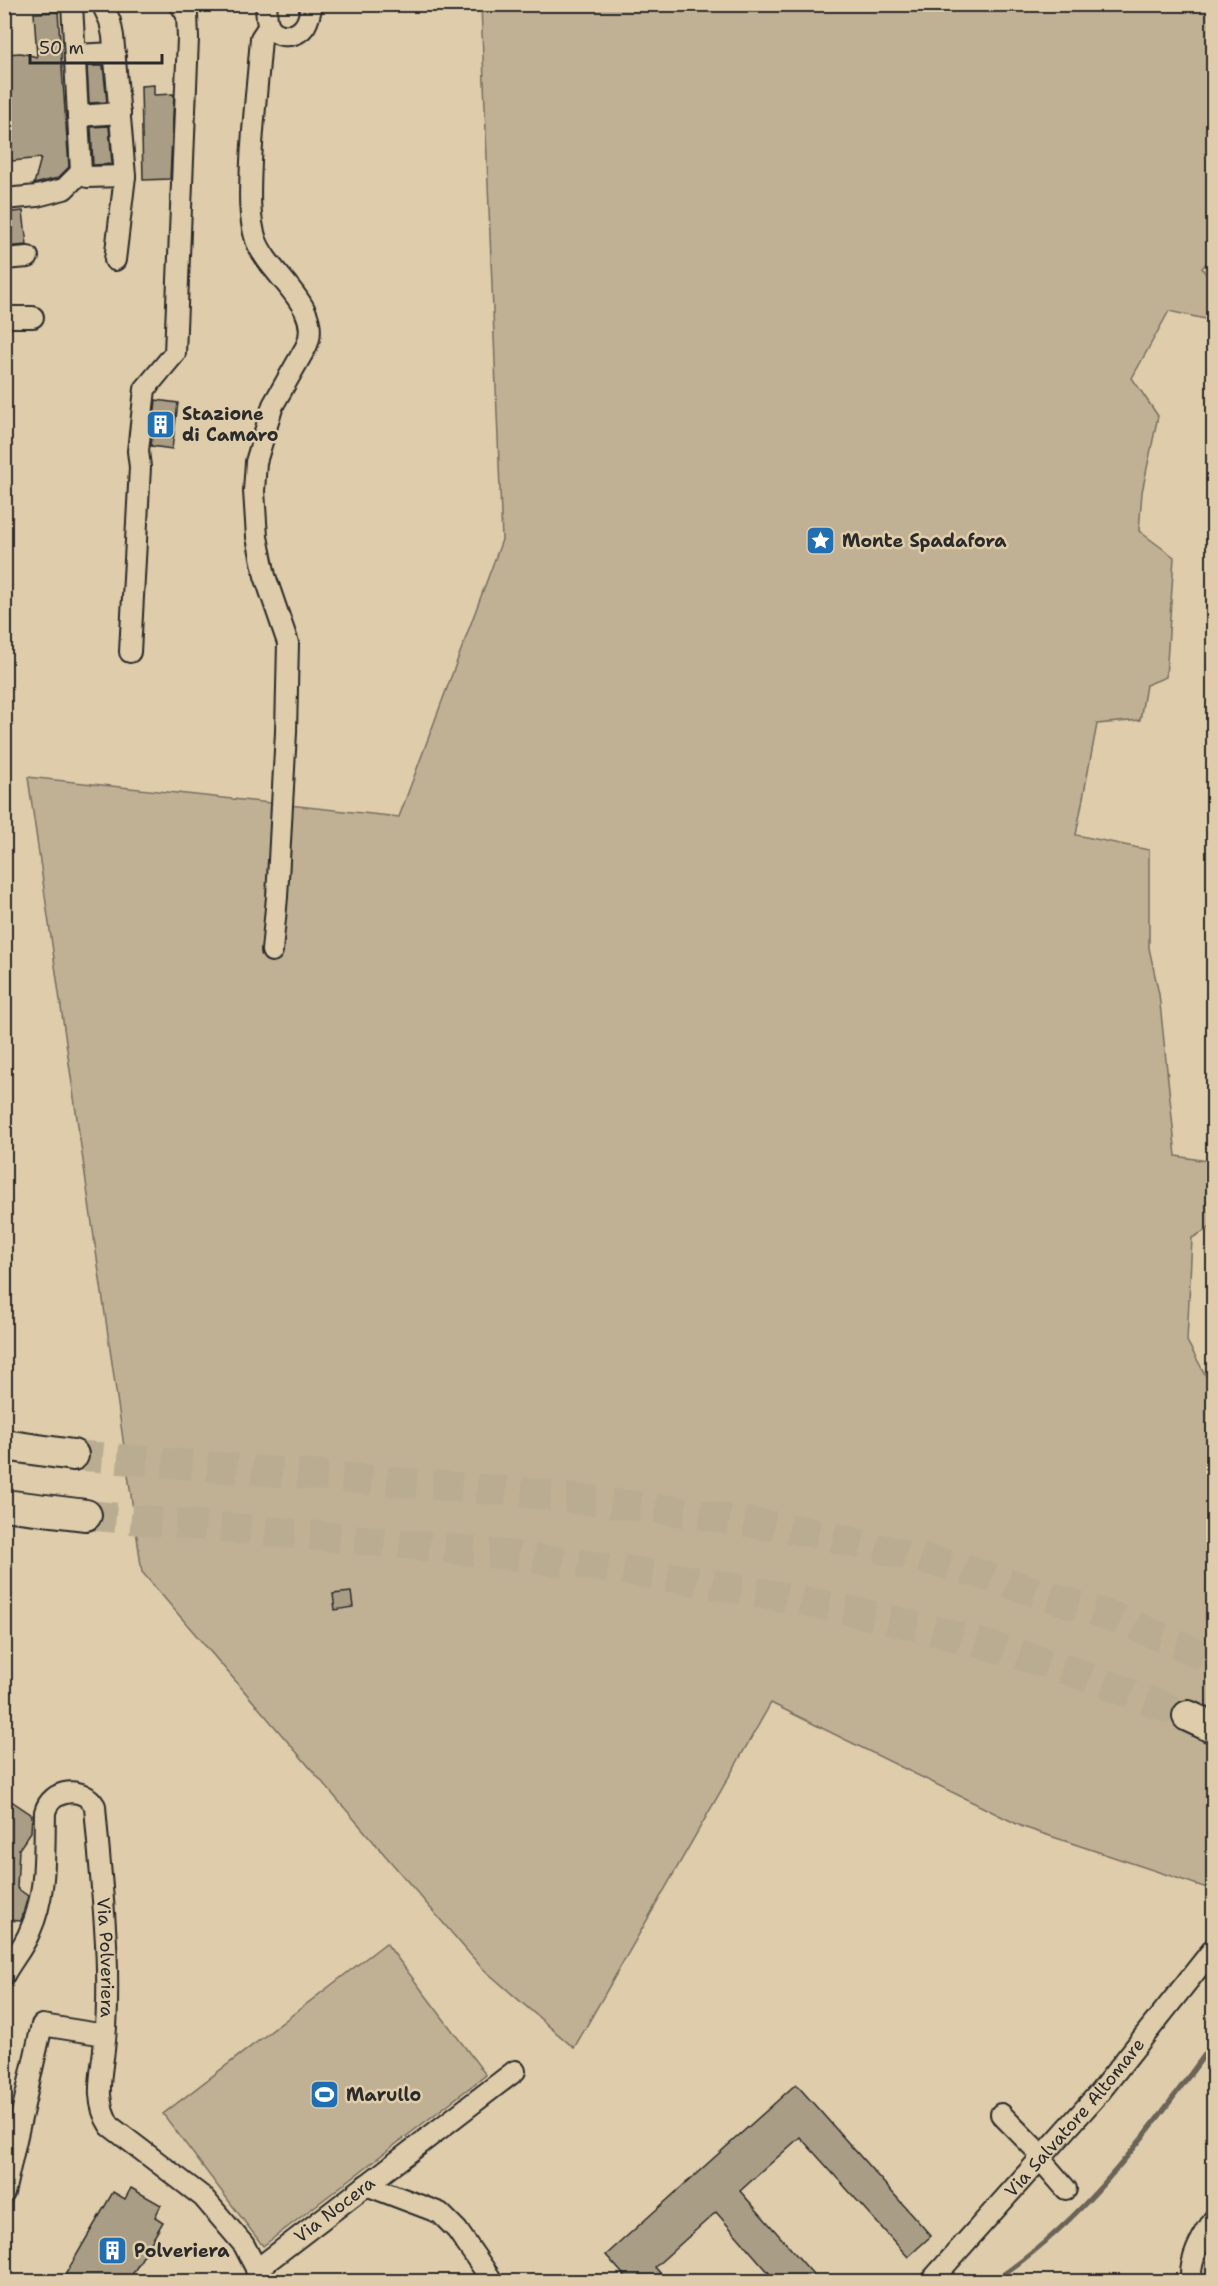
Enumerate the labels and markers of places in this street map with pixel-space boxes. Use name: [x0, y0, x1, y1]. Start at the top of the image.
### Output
place label: Stazione di Camaro: [182, 402, 279, 447]
building icon: Stazione di Camaro: [145, 408, 177, 440]
place icon: Monte Spadafora: [805, 525, 837, 557]
place label: Monte Spadafora: [842, 529, 1007, 553]
sports icon: Marullo: [309, 2079, 341, 2111]
place label: Marullo: [346, 2083, 421, 2107]
building icon: Polveriera: [97, 2235, 129, 2267]
place label: Polveriera: [134, 2239, 230, 2263]

